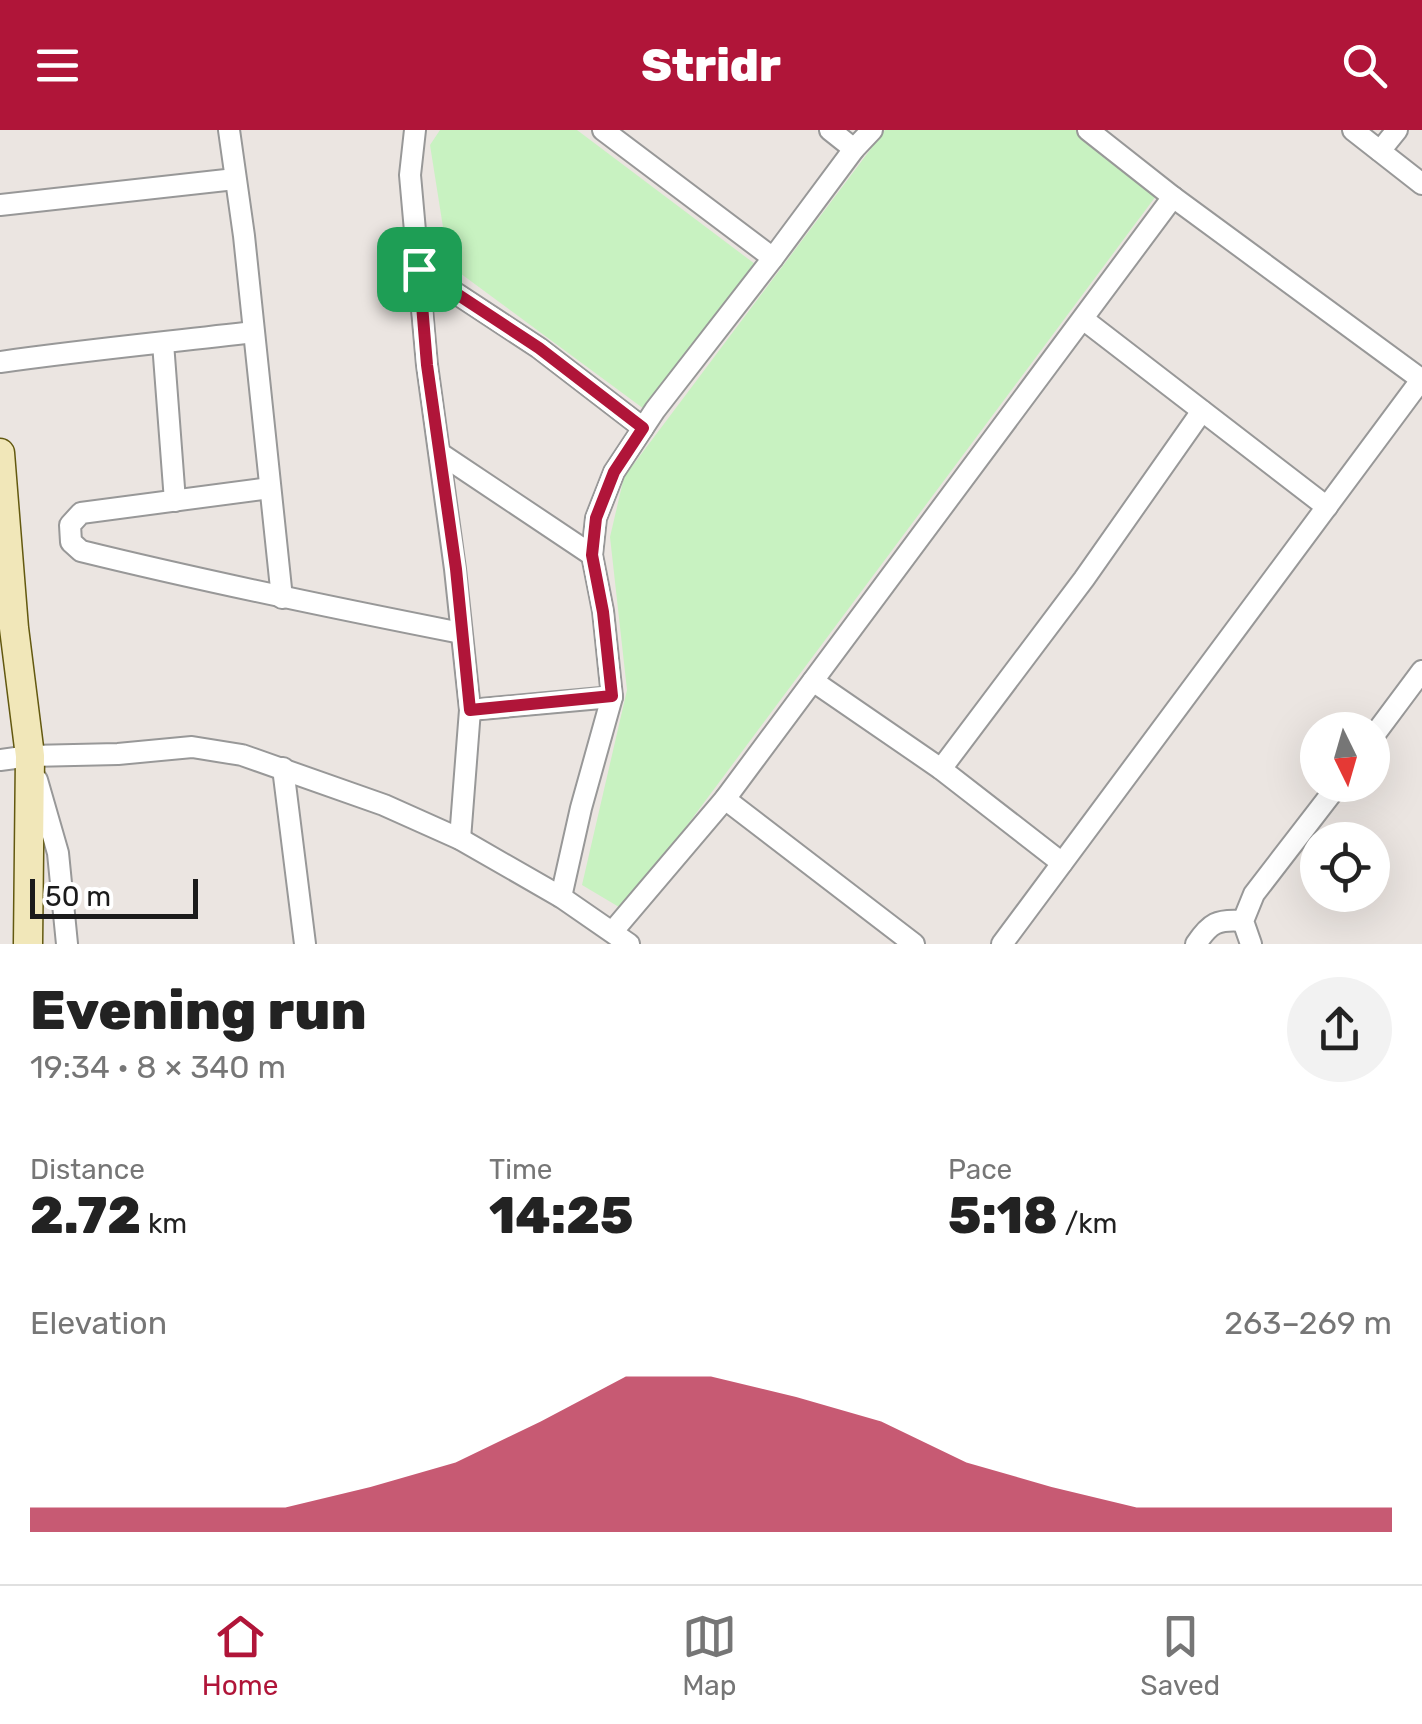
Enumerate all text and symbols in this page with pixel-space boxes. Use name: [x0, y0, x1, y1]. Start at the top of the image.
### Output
icon: menu: [30, 38, 85, 93]
icon: search: [1337, 38, 1392, 93]
text: Stridr: [641, 39, 781, 92]
pin: [377, 227, 462, 312]
icon: arrive: [392, 242, 447, 297]
north arrow: [1300, 712, 1390, 802]
map controls: [1300, 712, 1390, 912]
button: locate: [1300, 822, 1390, 912]
scale bar: [30, 874, 198, 918]
text: 50 m: [45, 880, 111, 913]
button: share: [1287, 977, 1392, 1082]
text: Evening run: [30, 978, 367, 1043]
text: 19:34 · 8 × 340 m: [30, 1048, 286, 1086]
text: Distance: [30, 1153, 145, 1186]
text: Time: [489, 1153, 552, 1186]
text: Pace: [948, 1153, 1012, 1186]
text: 2.72: [30, 1186, 141, 1246]
text: 14:25: [489, 1186, 633, 1246]
text: 5:18: [948, 1186, 1058, 1246]
text: km: [141, 1207, 187, 1240]
text: /km: [1058, 1207, 1118, 1240]
text: Elevation: [30, 1304, 167, 1342]
text: 263–269 m: [1224, 1304, 1392, 1342]
tab: Home: [202, 1609, 278, 1702]
tab: Map: [682, 1609, 737, 1702]
tab: Saved: [1140, 1609, 1220, 1702]

